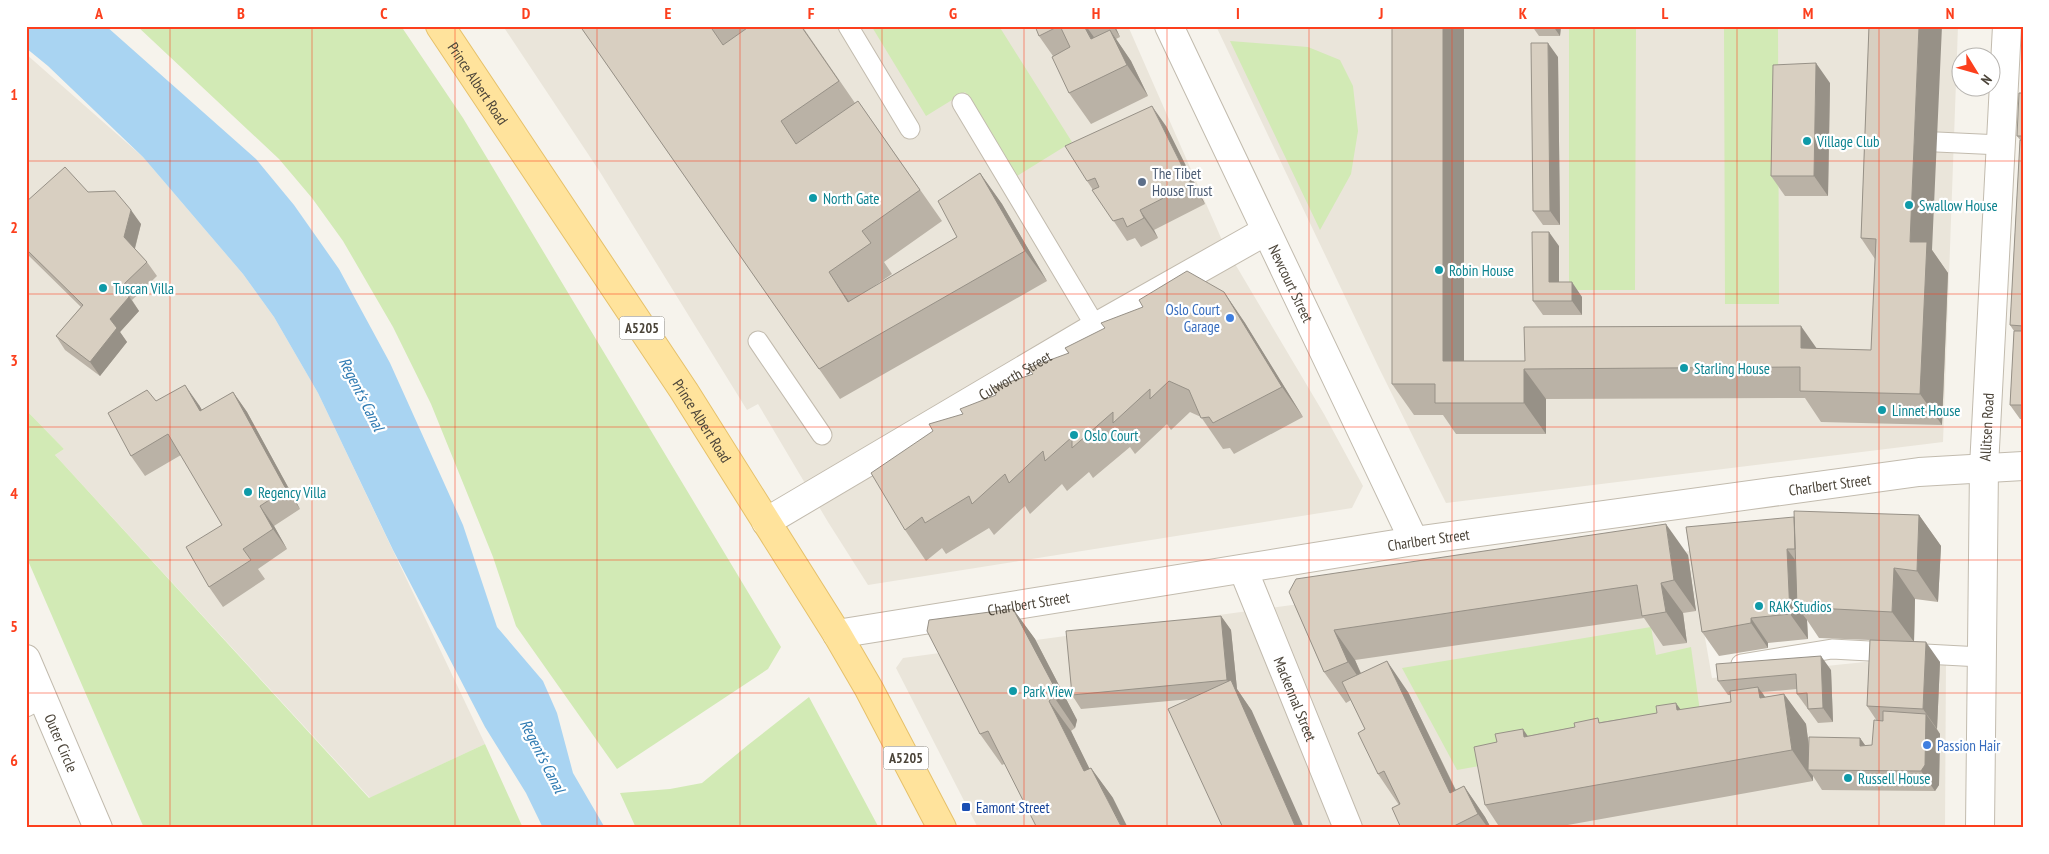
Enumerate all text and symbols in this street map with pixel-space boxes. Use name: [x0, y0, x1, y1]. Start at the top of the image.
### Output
text: A: [94, 3, 104, 23]
text: B: [237, 3, 245, 23]
text: C: [380, 3, 388, 23]
text: D: [522, 3, 531, 23]
text: E: [665, 3, 672, 23]
text: F: [808, 3, 815, 23]
text: G: [949, 3, 957, 23]
text: H: [1092, 3, 1100, 23]
text: I: [1236, 3, 1240, 23]
text: J: [1378, 3, 1383, 23]
text: K: [1519, 3, 1528, 23]
text: L: [1662, 3, 1669, 23]
text: M: [1803, 3, 1813, 23]
text: N: [1946, 3, 1954, 23]
street label: Prince Albert Road: [444, 39, 513, 128]
north arrow: [1952, 48, 2002, 98]
text: N: [1977, 71, 1996, 88]
text: 1: [10, 84, 18, 104]
place label: Village Club: [1816, 132, 1879, 151]
marker: Village Club: [1801, 135, 1813, 147]
place label: The Tibet House Trust: [1152, 164, 1212, 200]
marker: The Tibet House Trust: [1136, 176, 1148, 188]
place label: North Gate: [823, 189, 880, 208]
marker: North Gate: [807, 192, 819, 204]
place label: Swallow House: [1919, 196, 1998, 215]
marker: Swallow House: [1903, 199, 1915, 211]
text: 2: [10, 217, 18, 237]
street label: Newcourt Street: [1265, 241, 1318, 325]
place label: Robin House: [1449, 261, 1514, 280]
marker: Robin House: [1433, 264, 1445, 276]
place label: Tuscan Villa: [113, 279, 174, 298]
marker: Tuscan Villa: [97, 282, 109, 294]
place label: Oslo Court Garage: [1166, 300, 1220, 336]
marker: Oslo Court Garage: [1224, 312, 1236, 324]
road number: A5205: [620, 316, 664, 339]
street label: Culworth Street: [975, 346, 1055, 404]
text: 3: [10, 350, 18, 370]
water label: Regent's Canal: [335, 354, 390, 435]
place label: Starling House: [1694, 359, 1770, 378]
marker: Starling House: [1678, 362, 1690, 374]
street label: Prince Albert Road: [669, 375, 736, 466]
street label: Allitsen Road: [1975, 393, 1997, 462]
place label: Linnet House: [1892, 401, 1960, 420]
marker: Linnet House: [1876, 404, 1888, 416]
place label: Oslo Court: [1084, 426, 1139, 445]
marker: Oslo Court: [1068, 429, 1080, 441]
street label: Charlbert Street: [1787, 469, 1872, 499]
text: 4: [10, 483, 18, 503]
place label: Regency Villa: [258, 483, 326, 502]
marker: Regency Villa: [242, 486, 254, 498]
street label: Charlbert Street: [1386, 524, 1471, 555]
street label: Charlbert Street: [986, 587, 1071, 619]
place label: RAK Studios: [1769, 597, 1832, 616]
marker: RAK Studios: [1753, 600, 1765, 612]
text: 5: [10, 616, 18, 636]
street label: Mackennal Street: [1270, 654, 1321, 744]
place label: Park View: [1023, 682, 1073, 701]
marker: Park View: [1007, 685, 1019, 697]
street label: Outer Circle: [41, 711, 82, 775]
water label: Regent's Canal: [516, 716, 571, 797]
place label: Passion Hair: [1937, 736, 2001, 755]
marker: Passion Hair: [1921, 739, 1933, 751]
road number: A5205: [884, 746, 928, 770]
text: 6: [10, 750, 18, 770]
place label: Russell House: [1858, 769, 1931, 788]
marker: Russell House: [1842, 772, 1854, 784]
place label: Eamont Street: [976, 798, 1050, 817]
marker: Eamont Street: [960, 801, 972, 813]

